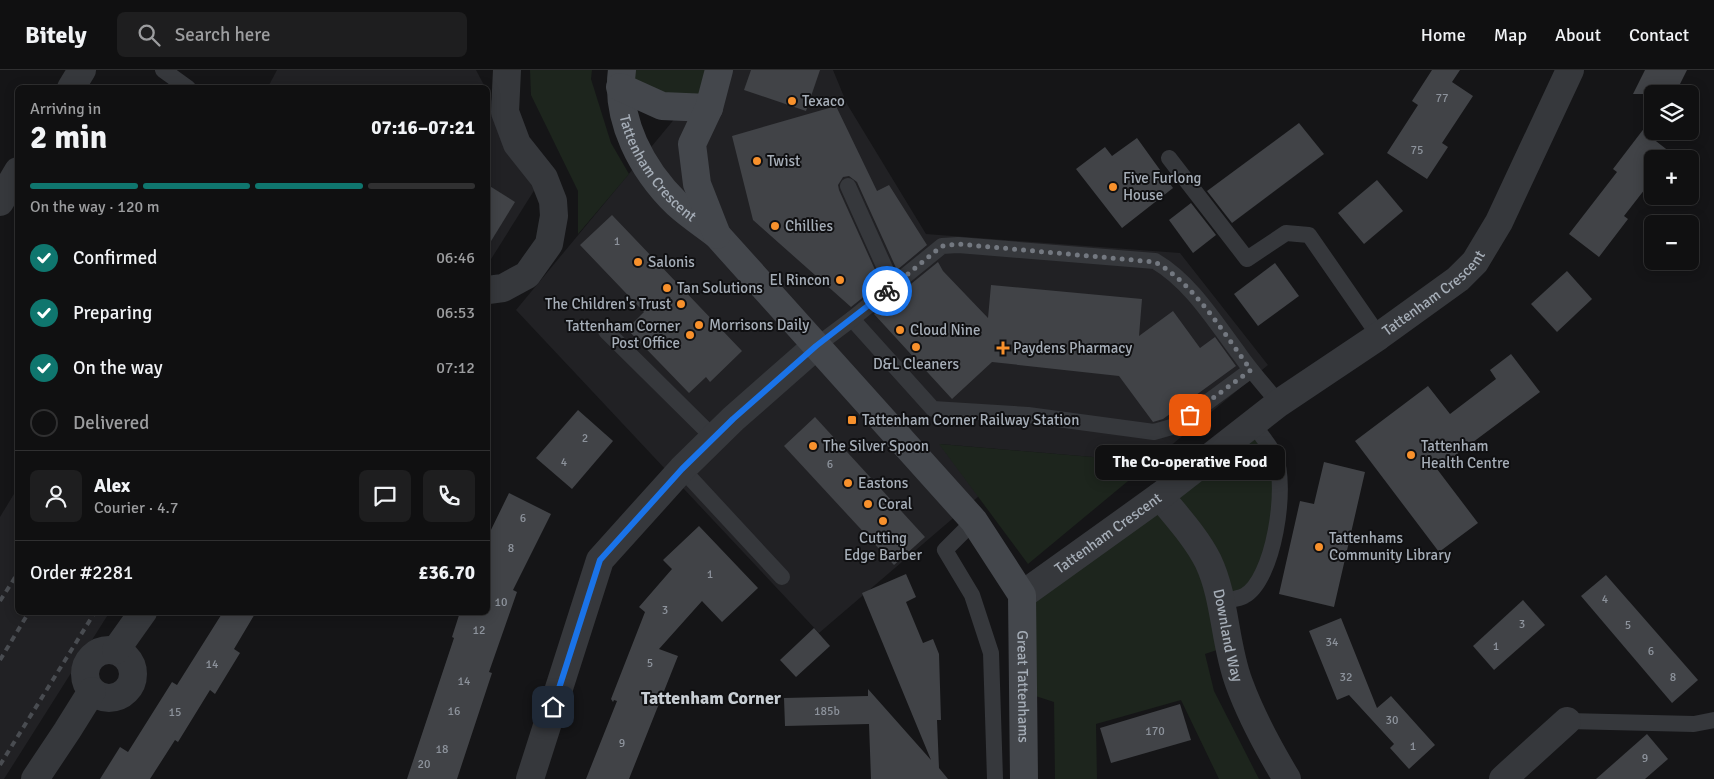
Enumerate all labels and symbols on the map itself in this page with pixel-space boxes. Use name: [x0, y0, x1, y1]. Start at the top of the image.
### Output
house number: 77: [1436, 91, 1448, 106]
place label: Texaco: [802, 92, 845, 110]
marker: Texaco: [786, 95, 798, 107]
street label: Tattenham Crescent: [616, 113, 700, 225]
house number: 75: [1411, 143, 1423, 158]
place label: Twist: [767, 152, 800, 170]
marker: Twist: [751, 155, 763, 167]
place label: Five Furlong House: [1123, 169, 1202, 204]
marker: Five Furlong House: [1107, 181, 1119, 193]
place label: Chillies: [785, 217, 833, 235]
marker: Chillies: [769, 220, 781, 232]
house number: 1: [614, 234, 620, 249]
street label: Tattenham Crescent: [1379, 247, 1489, 340]
place label: Salonis: [648, 253, 695, 271]
marker: Salonis: [632, 256, 644, 268]
courier: [862, 266, 912, 316]
place label: El Rincon: [770, 271, 830, 289]
marker: El Rincon: [834, 274, 846, 286]
place label: Tan Solutions: [677, 279, 763, 297]
marker: Tan Solutions: [661, 282, 673, 294]
place label: The Children's Trust: [545, 295, 671, 313]
marker: The Children's Trust: [675, 298, 687, 310]
place label: Morrisons Daily: [709, 316, 809, 334]
place label: Tattenham Corner Post Office: [566, 317, 680, 352]
marker: Morrisons Daily: [693, 319, 705, 331]
place label: Cloud Nine: [910, 321, 981, 339]
marker: Cloud Nine: [894, 324, 906, 336]
marker: Tattenham Corner Post Office: [684, 329, 696, 341]
place label: Paydens Pharmacy: [1013, 339, 1132, 357]
marker: D&L Cleaners: [910, 341, 922, 353]
marker: Paydens Pharmacy: [997, 342, 1009, 354]
place label: D&L Cleaners: [873, 355, 960, 373]
pin: [1169, 394, 1211, 436]
place label: Tattenham Corner Railway Station: [862, 411, 1079, 429]
marker: Tattenham Corner Railway Station: [846, 414, 858, 426]
house number: 2: [582, 431, 588, 446]
place label: The Silver Spoon: [823, 437, 929, 455]
place label: Tattenham Health Centre: [1421, 437, 1510, 472]
marker: The Silver Spoon: [807, 440, 819, 452]
callout: The Co-operative Food: [1095, 445, 1285, 480]
marker: Tattenham Health Centre: [1405, 449, 1417, 461]
house number: 4: [561, 455, 568, 470]
house number: 6: [827, 457, 833, 472]
place label: Eastons: [858, 474, 909, 492]
marker: Eastons: [842, 477, 854, 489]
street label: Tattenham Crescent: [1051, 489, 1165, 578]
place label: Coral: [878, 495, 912, 513]
marker: Coral: [862, 498, 874, 510]
house number: 6: [520, 511, 526, 526]
marker: Cutting Edge Barber: [877, 515, 889, 527]
place label: Cutting Edge Barber: [844, 529, 923, 564]
place label: Tattenhams Community Library: [1329, 529, 1451, 564]
house number: 8: [508, 541, 514, 556]
marker: Tattenhams Community Library: [1313, 541, 1325, 553]
house number: 1: [707, 567, 713, 582]
street label: Downland Way: [1209, 587, 1247, 684]
house number: 4: [1602, 592, 1609, 607]
house number: 10: [495, 595, 507, 610]
house number: 3: [662, 603, 668, 618]
house number: 3: [1519, 617, 1525, 632]
house number: 5: [1625, 618, 1631, 633]
house number: 12: [473, 623, 485, 638]
street label: Great Tattenhams: [1013, 630, 1033, 743]
house number: 34: [1326, 635, 1339, 650]
house number: 1: [1493, 639, 1499, 654]
house number: 6: [1648, 644, 1654, 659]
house number: 5: [647, 656, 653, 671]
house number: 14: [206, 657, 219, 672]
house number: 32: [1340, 670, 1352, 685]
house number: 8: [1670, 670, 1676, 685]
house number: 14: [458, 674, 471, 689]
pin: [532, 686, 574, 728]
district label: Tattenham Corner: [641, 687, 782, 709]
house number: 16: [448, 704, 460, 719]
house number: 185b: [814, 704, 840, 719]
house number: 15: [169, 705, 181, 720]
house number: 30: [1386, 713, 1398, 728]
house number: 170: [1145, 724, 1165, 739]
house number: 9: [619, 736, 625, 751]
house number: 1: [1410, 739, 1416, 754]
house number: 18: [436, 742, 448, 757]
house number: 9: [1642, 751, 1648, 766]
house number: 20: [418, 757, 430, 772]

